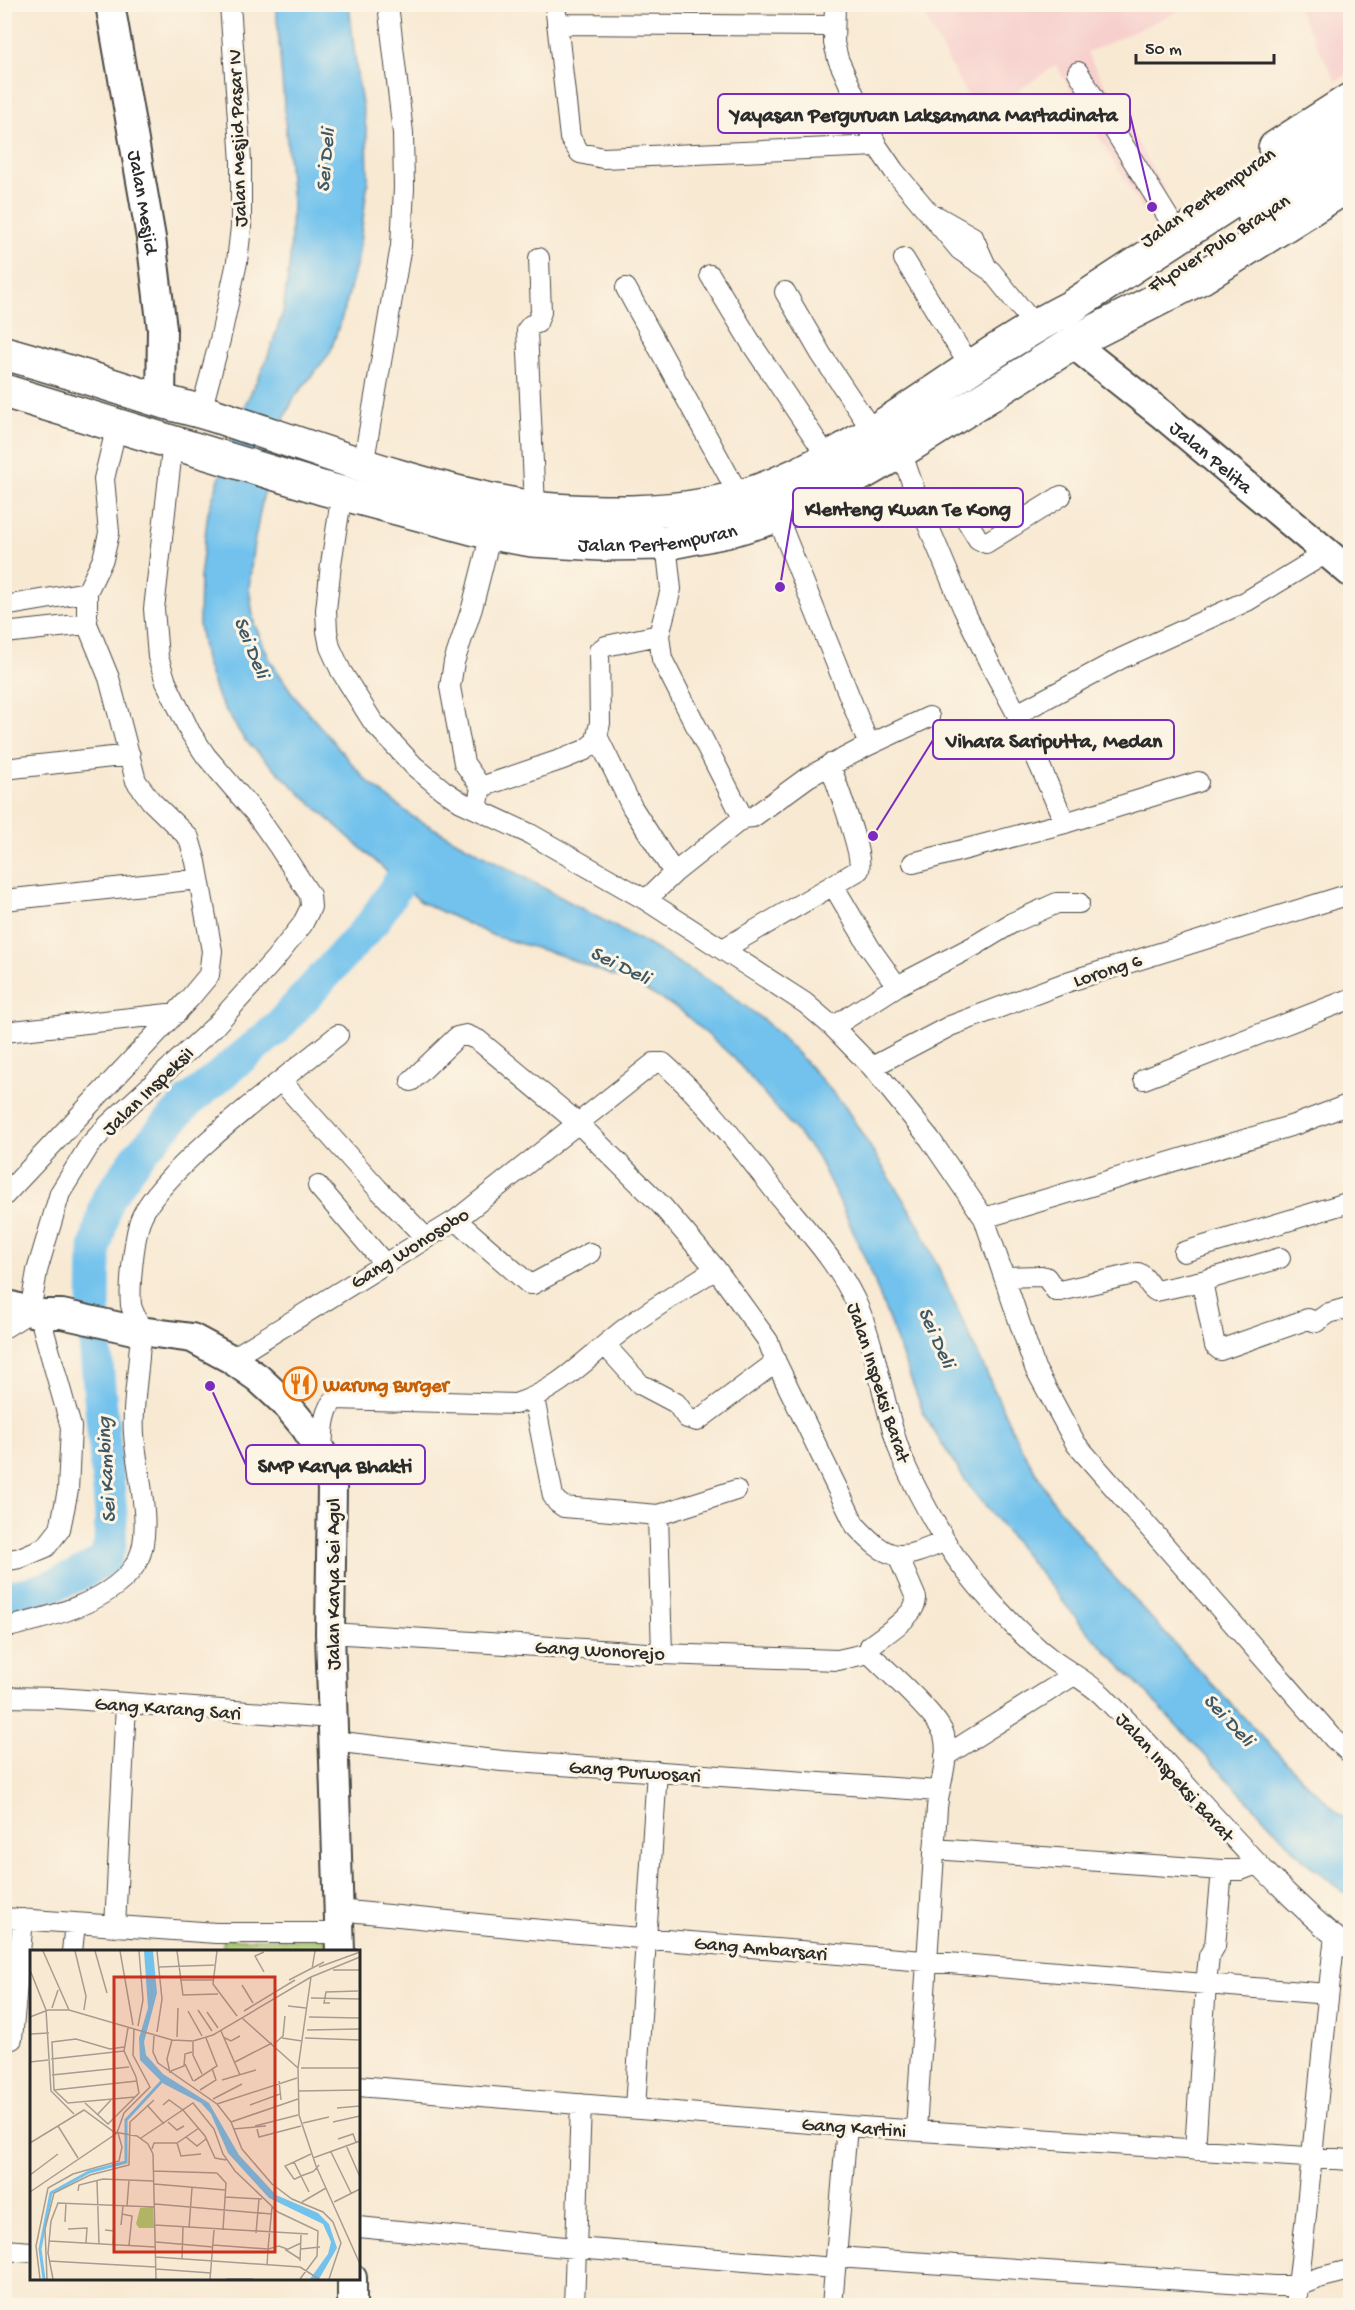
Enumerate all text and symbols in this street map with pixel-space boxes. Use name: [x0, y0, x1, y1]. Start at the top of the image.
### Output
scale bar: [1136, 27, 1274, 65]
text: 50 m: [1145, 40, 1182, 61]
street label: Jalan Mesjid Pasar IV: [225, 49, 254, 227]
callout: Yayasan Perguruan Laksamana Martadinata: [718, 94, 1130, 133]
text: Yayasan Perguruan Laksamana Martadinata: [727, 105, 1119, 130]
water label: Sei Deli: [312, 125, 343, 193]
street label: Jalan Pertempuran: [1137, 143, 1281, 254]
street label: Jalan Mesjid: [121, 149, 161, 258]
street label: Flyover Pulo Brayan: [1144, 190, 1296, 300]
street label: Jalan Pelita: [1164, 418, 1256, 501]
callout: Klenteng Kwan Te Kong: [793, 488, 1023, 527]
text: Klenteng Kwan Te Kong: [804, 499, 1011, 524]
street label: Jalan Pertempuran: [577, 520, 741, 559]
water label: Sei Deli: [226, 614, 274, 685]
callout: Vihara Sariputta, Medan: [933, 720, 1174, 759]
text: Vihara Sariputta, Medan: [945, 731, 1163, 756]
water label: Sei Deli: [585, 942, 656, 993]
street label: Lorong 6: [1071, 950, 1146, 994]
street label: Jalan InspeksiI: [99, 1043, 200, 1142]
street label: Gang Wonosobo: [347, 1204, 474, 1296]
street label: Jalan Inspeksi Barat: [840, 1300, 914, 1467]
water label: Sei Deli: [910, 1304, 960, 1375]
restaurant icon: Warung Burger: [282, 1366, 318, 1402]
place label: Warung Burger: [322, 1376, 451, 1399]
water label: Sei Kambing: [93, 1414, 124, 1523]
callout: SMP Karya Bhakti: [246, 1445, 425, 1484]
text: SMP Karya Bhakti: [258, 1456, 412, 1481]
street label: Jalan Karya Sei Agul: [324, 1498, 347, 1670]
street label: Gang Wonorejo: [534, 1638, 665, 1667]
water label: Sei Deli: [1197, 1690, 1260, 1755]
street label: Gang Karang Sari: [94, 1694, 242, 1727]
street label: Jalan Inspeksi Barat: [1109, 1709, 1239, 1849]
street label: Gang Purwosari: [568, 1757, 702, 1790]
street label: Gang Ambarsari: [693, 1933, 828, 1968]
inset map: [30, 1950, 360, 2280]
street label: Gang Kartini: [801, 2114, 907, 2145]

